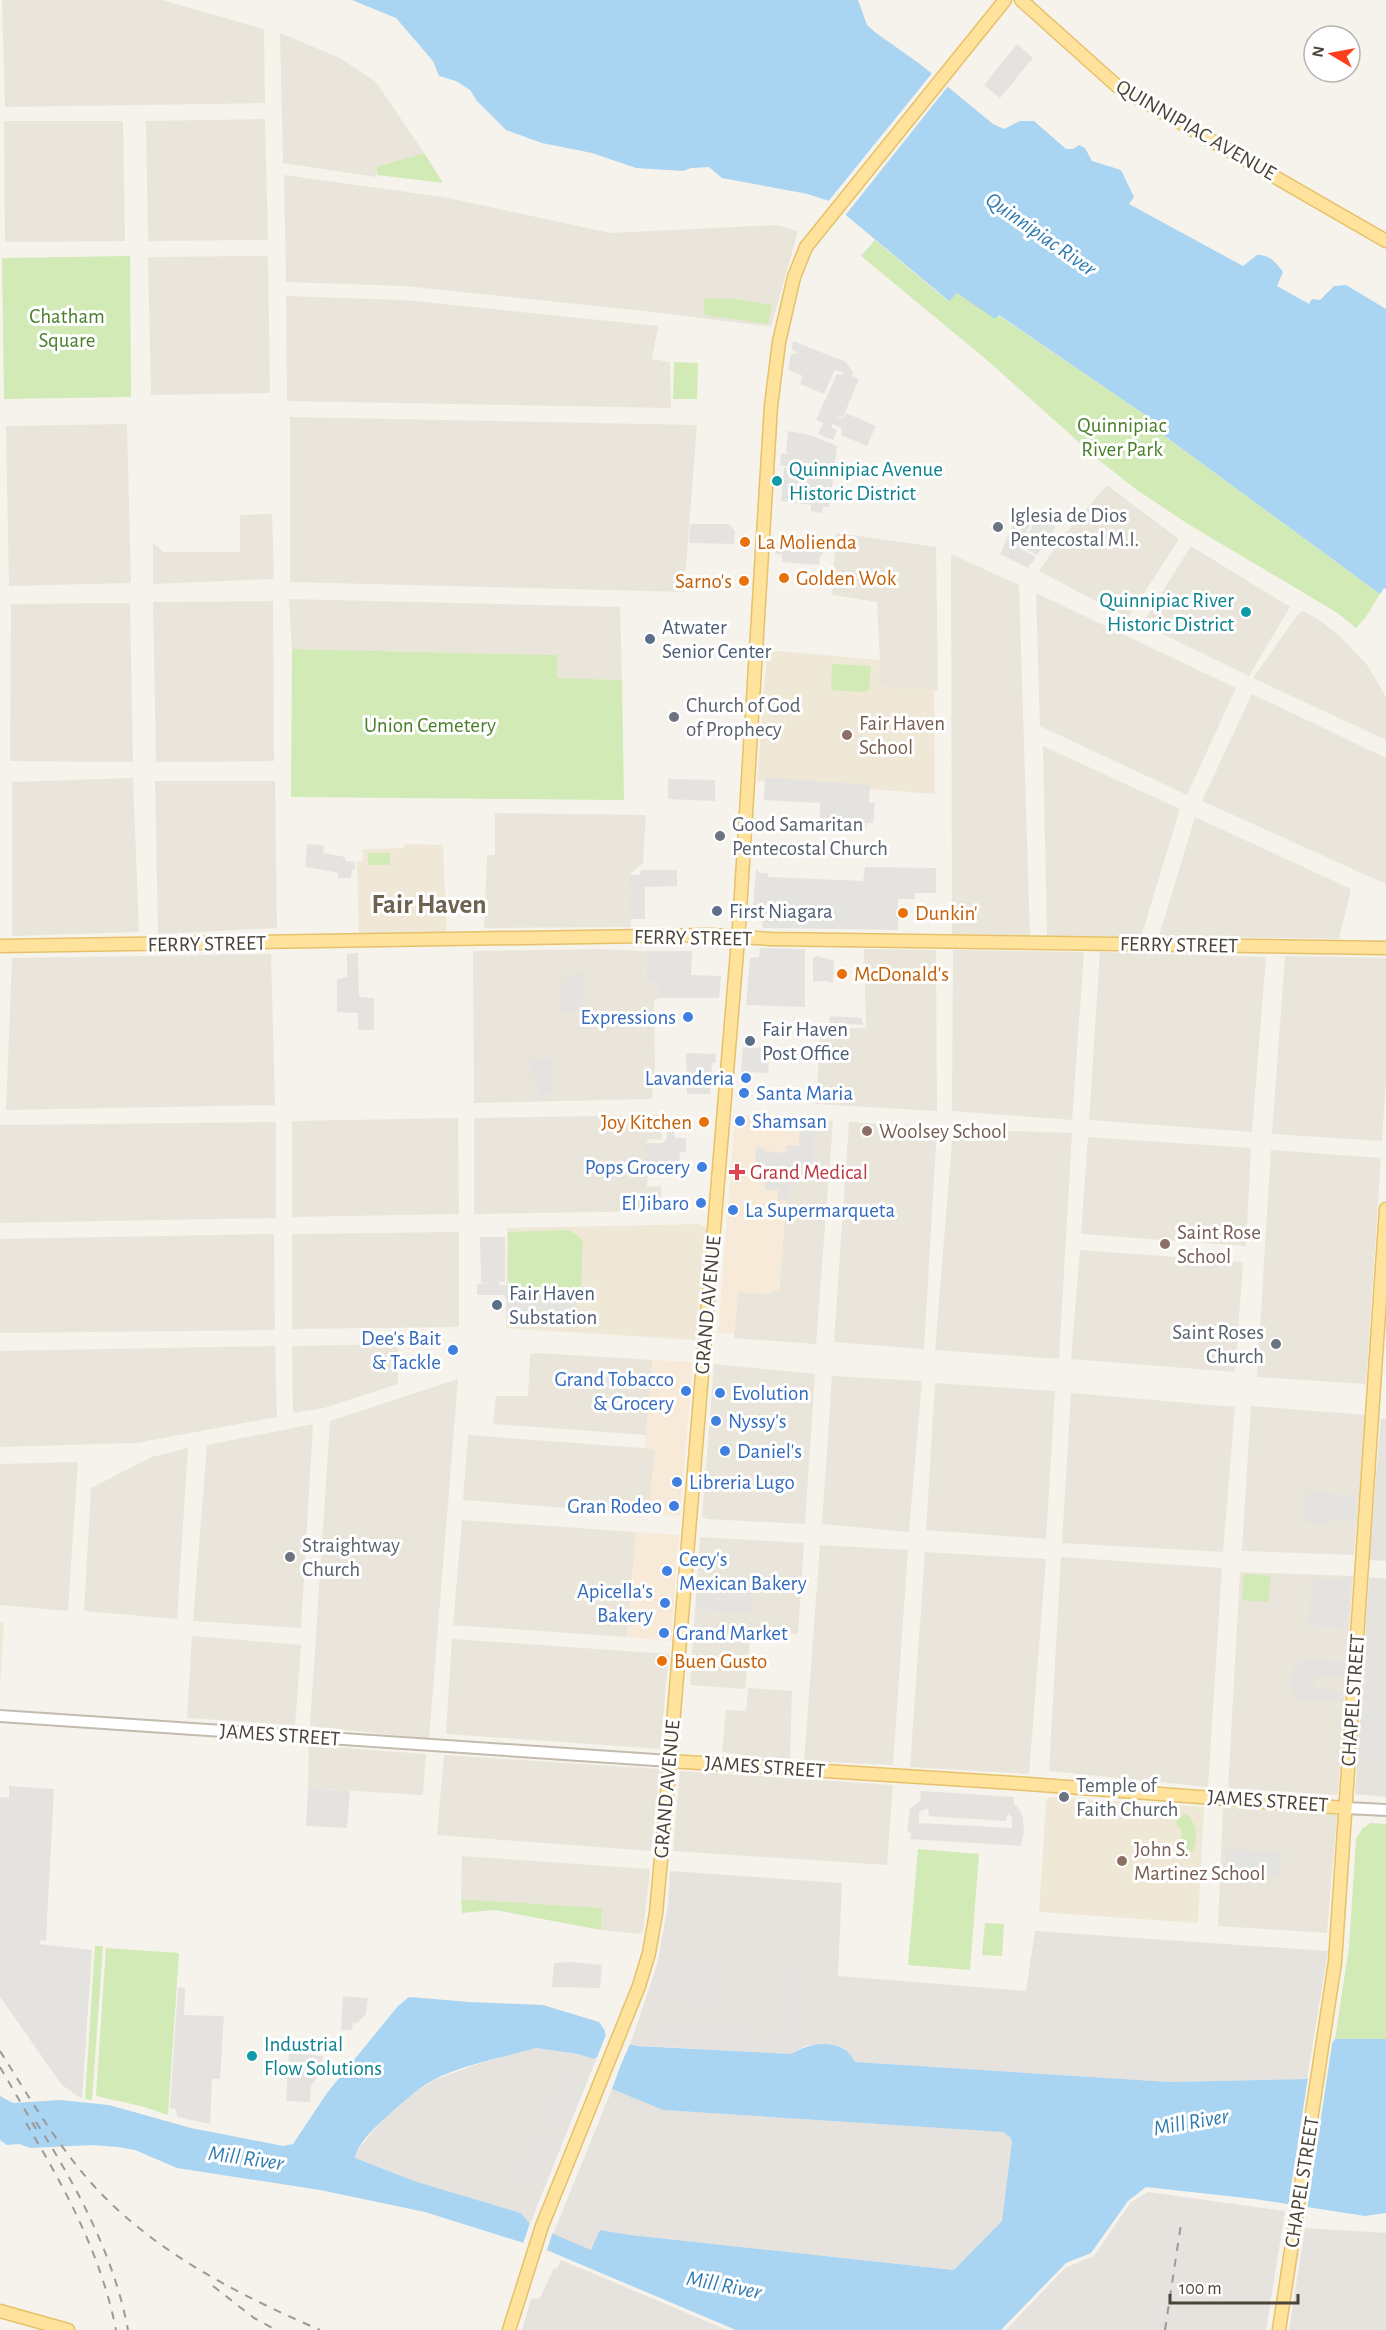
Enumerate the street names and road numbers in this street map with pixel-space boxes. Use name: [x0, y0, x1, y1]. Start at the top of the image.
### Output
street label: QUINNIPIAC AVENUE: [1113, 76, 1279, 184]
street label: FERRY STREET: [634, 926, 752, 950]
street label: FERRY STREET: [148, 932, 266, 956]
street label: FERRY STREET: [1120, 933, 1238, 957]
street label: GRAND AVENUE: [691, 1235, 725, 1375]
street label: CHAPEL STREET: [1338, 1633, 1368, 1767]
street label: GRAND AVENUE: [650, 1719, 684, 1859]
street label: JAMES STREET: [219, 1720, 341, 1750]
street label: JAMES STREET: [704, 1752, 826, 1782]
street label: JAMES STREET: [1207, 1786, 1329, 1816]
street label: CHAPEL STREET: [1281, 2115, 1323, 2249]

